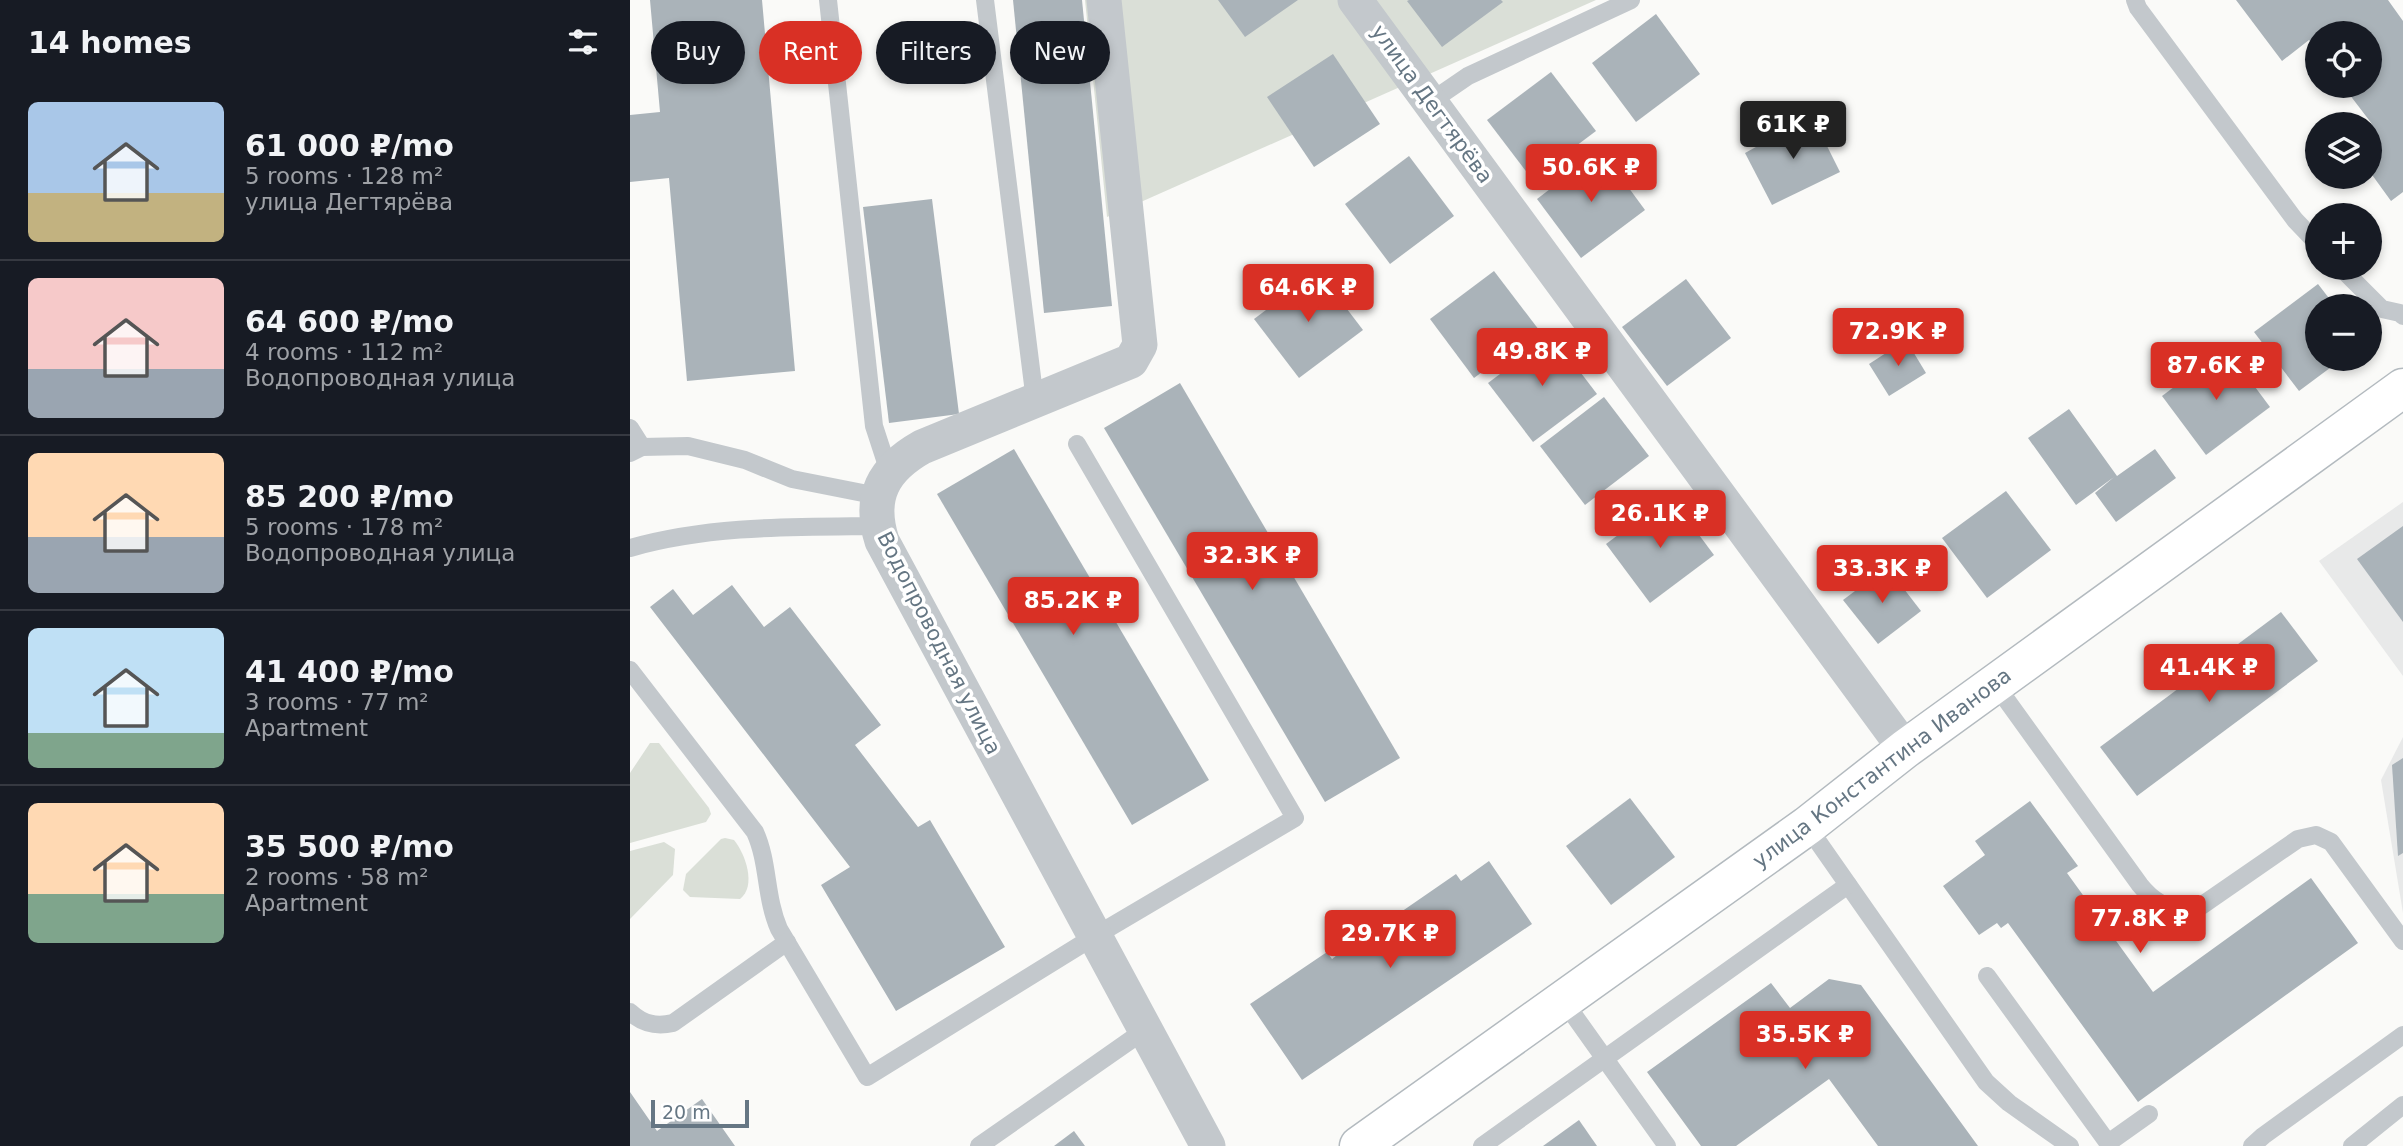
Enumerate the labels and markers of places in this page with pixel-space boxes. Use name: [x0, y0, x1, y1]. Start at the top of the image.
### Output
pin: 61K ₽: [1744, 102, 1842, 161]
pin: 50.6K ₽: [1526, 144, 1656, 204]
pin: 64.6K ₽: [1243, 264, 1373, 324]
pin: 72.9K ₽: [1833, 308, 1963, 368]
pin: 49.8K ₽: [1477, 328, 1607, 388]
pin: 87.6K ₽: [2151, 342, 2281, 402]
pin: 26.1K ₽: [1595, 490, 1725, 550]
pin: 32.3K ₽: [1187, 532, 1317, 592]
pin: 33.3K ₽: [1817, 546, 1947, 605]
pin: 85.2K ₽: [1008, 578, 1138, 637]
pin: 41.4K ₽: [2144, 644, 2274, 704]
pin: 77.8K ₽: [2075, 895, 2205, 955]
pin: 29.7K ₽: [1325, 911, 1455, 970]
pin: 35.5K ₽: [1740, 1012, 1870, 1071]

